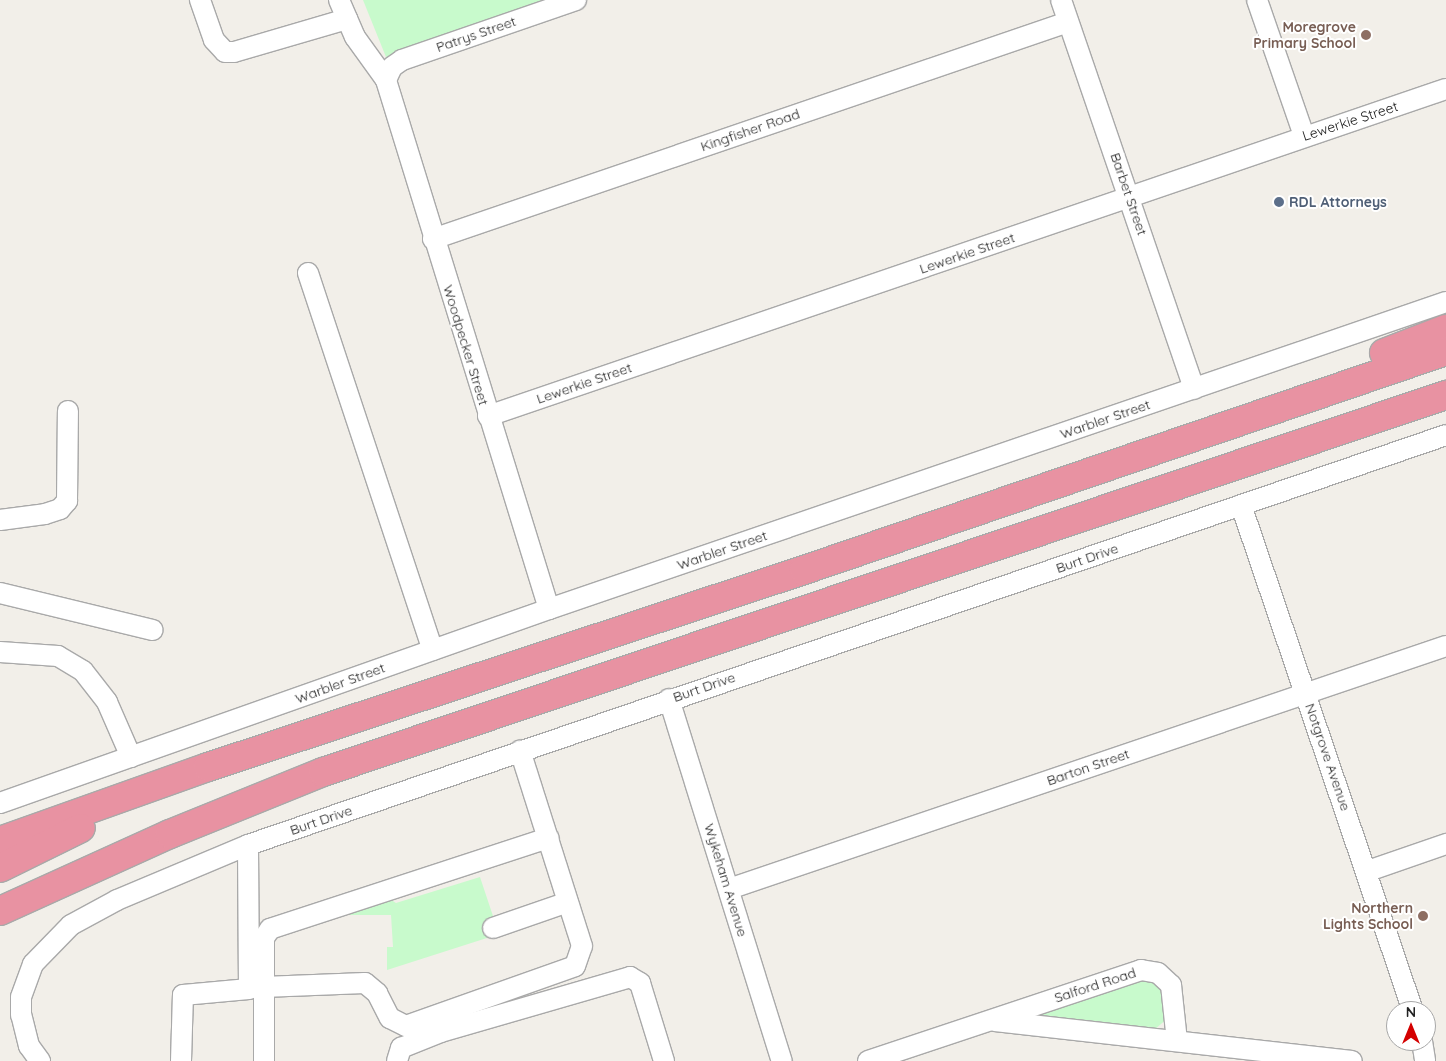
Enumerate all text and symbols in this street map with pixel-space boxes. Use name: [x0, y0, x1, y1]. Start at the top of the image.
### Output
street label: Patrys Street: [434, 12, 518, 56]
place label: Moregrove Primary School: [1253, 19, 1356, 52]
marker: Moregrove Primary School: [1360, 29, 1372, 41]
street label: Lewerkie Street: [1300, 98, 1400, 144]
street label: Kingfisher Road: [698, 105, 802, 155]
street label: Barbet Street: [1107, 151, 1151, 237]
place label: RDL Attorneys: [1289, 194, 1387, 210]
marker: RDL Attorneys: [1273, 196, 1285, 208]
street label: Lewerkie Street: [917, 229, 1017, 277]
street label: Woodpecker Street: [440, 283, 492, 407]
street label: Lewerkie Street: [534, 359, 634, 407]
street label: Warbler Street: [1058, 396, 1152, 442]
street label: Warbler Street: [675, 527, 769, 573]
street label: Burt Drive: [1054, 540, 1120, 576]
street label: Warbler Street: [293, 659, 387, 707]
street label: Burt Drive: [671, 669, 737, 705]
street label: Notgrove Avenue: [1302, 701, 1354, 813]
street label: Barton Street: [1044, 745, 1132, 789]
street label: Burt Drive: [288, 802, 354, 838]
street label: Wykeham Avenue: [701, 821, 751, 939]
place label: Northern Lights School: [1323, 900, 1413, 932]
marker: Northern Lights School: [1417, 910, 1429, 922]
street label: Salford Road: [1052, 964, 1138, 1006]
north arrow: [1386, 1001, 1436, 1051]
text: N: [1406, 1003, 1416, 1021]

